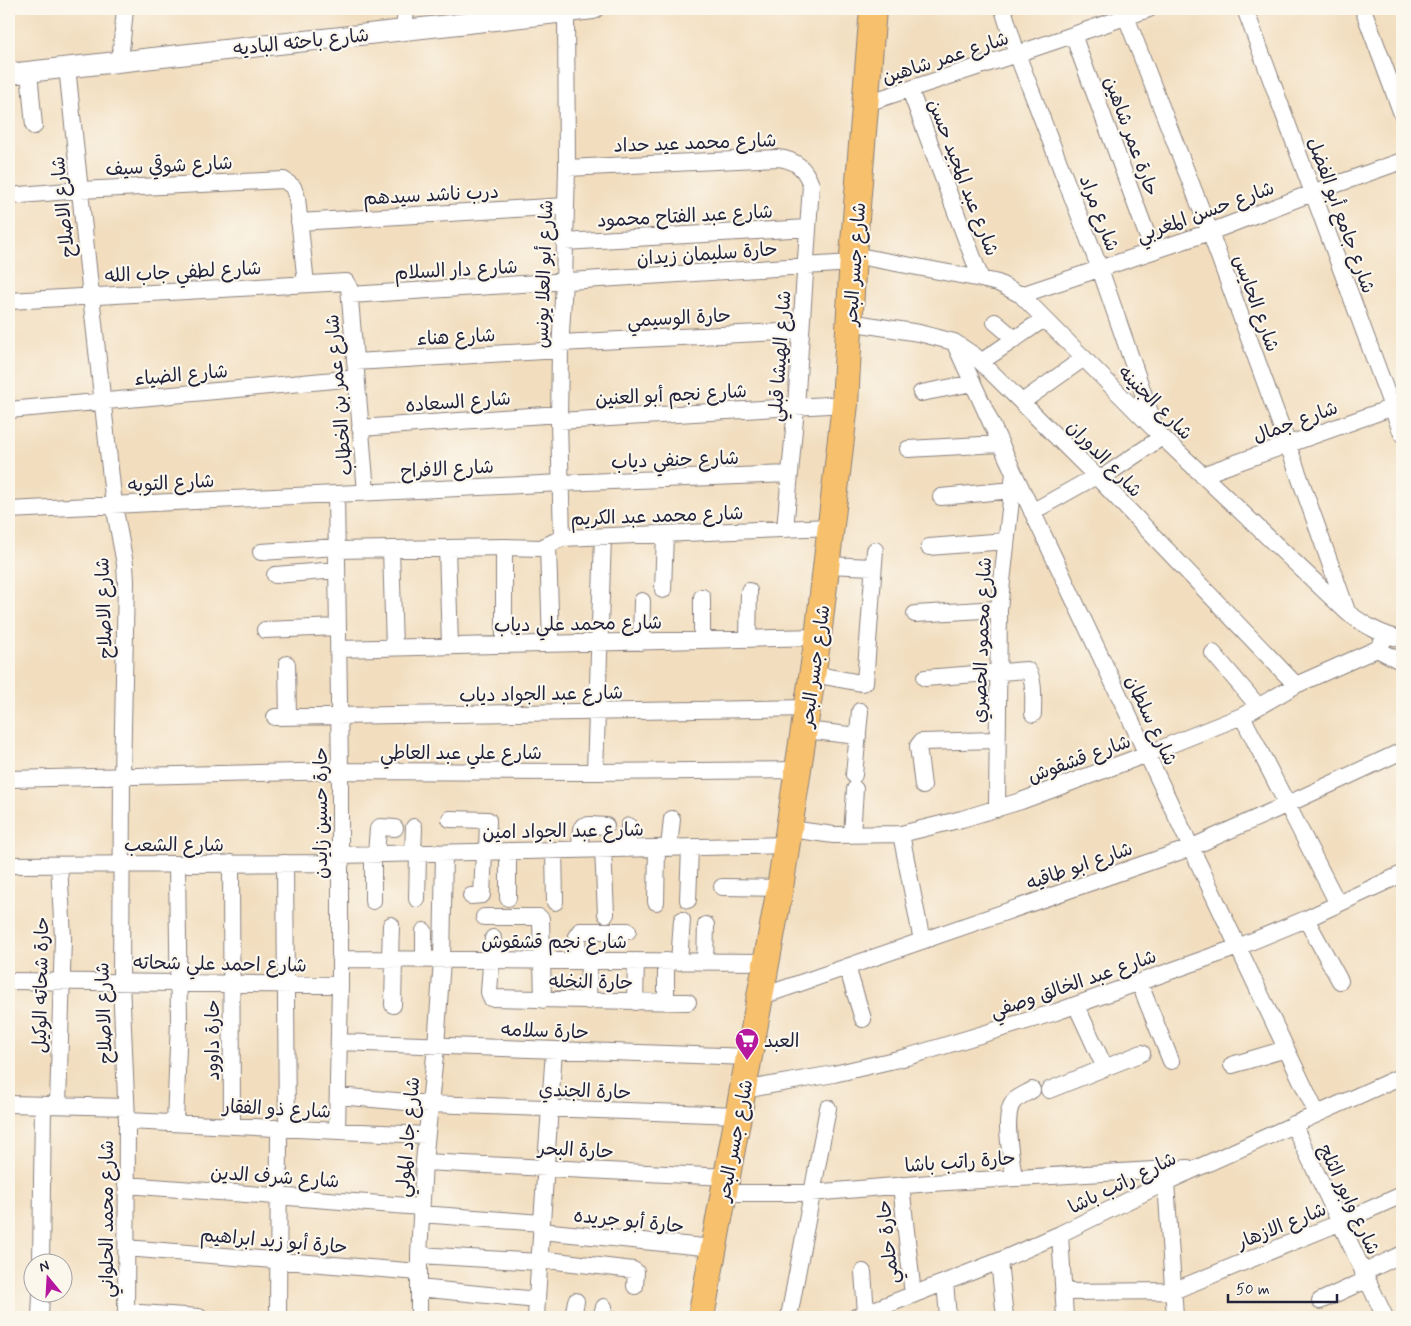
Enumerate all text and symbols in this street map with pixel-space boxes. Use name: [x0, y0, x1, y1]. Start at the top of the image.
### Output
street label: شارع باحثه الباديه: [232, 23, 370, 62]
street label: شارع عمر شاهين: [879, 26, 1012, 91]
street label: حارة عمر شاهين: [1097, 73, 1164, 200]
street label: شارع عبد المجيد حسن: [921, 95, 1004, 260]
street label: شارع محمد عيد حداد: [613, 128, 777, 159]
street label: شارع جامع أبو الفضل: [1301, 134, 1380, 297]
street label: شارع شوقي سيف: [105, 150, 233, 182]
street label: شارع الاصلاح: [46, 155, 81, 259]
street label: شارع مراد: [1073, 172, 1125, 255]
street label: شارع حسن المغربي: [1133, 176, 1279, 252]
street label: درب ناشد سيدهم: [363, 179, 500, 213]
street label: شارع أبو العلا يونس: [529, 199, 560, 349]
street label: شارع عبد الفتاح محمود: [596, 199, 774, 234]
street label: شارع جسر البحر: [839, 202, 872, 329]
street label: حارة سليمان زيدان: [636, 237, 778, 272]
street label: شارع الحايس: [1226, 252, 1285, 355]
street label: شارع دار السلام: [394, 255, 518, 287]
street label: شارع لطفي جاب الله: [104, 256, 262, 292]
street label: شارع الهيشا قبلي: [763, 290, 801, 423]
street label: حارة الوسيمي: [626, 303, 732, 337]
street label: شارع عمر بن الخطاب: [320, 313, 359, 477]
street label: شارع هناء: [416, 323, 496, 352]
street label: شارع الضياء: [133, 359, 229, 392]
street label: شارع الجنينه: [1112, 360, 1198, 446]
street label: شارع نجم أبو العنين: [595, 379, 748, 413]
street label: شارع السعاده: [405, 386, 512, 419]
street label: شارع جمال: [1250, 395, 1341, 449]
street label: شارع الدوران: [1061, 415, 1147, 503]
street label: شارع حنفي دياب: [611, 446, 740, 478]
street label: شارع الافراح: [400, 455, 494, 484]
street label: شارع التوبه: [127, 469, 215, 498]
street label: شارع محمد عبد الكريم: [570, 501, 744, 533]
street label: شارع الاصلاح: [90, 557, 119, 659]
street label: شارع محمود الحصري: [967, 557, 999, 723]
street label: شارع جسر البحر: [794, 603, 836, 731]
street label: شارع محمد علي دياب: [494, 611, 662, 641]
street label: شارع سلطان: [1119, 671, 1182, 770]
street label: شارع عبد الجواد دياب: [459, 681, 623, 708]
street label: شارع قشقوش: [1024, 729, 1135, 790]
street label: شارع علي عبد العاطي: [380, 741, 542, 769]
street label: حارة حسين زايدن: [309, 747, 334, 879]
street label: شارع عبد الجواد امين: [482, 818, 644, 845]
street label: شارع الشعب: [124, 833, 224, 858]
street label: شارع ابو طاقيه: [1023, 836, 1136, 896]
street label: حارة شحاته الوكيل: [28, 916, 55, 1054]
street label: شارع نجم قشقوش: [481, 930, 627, 956]
street label: شارع عبد الخالق وصفي: [987, 944, 1161, 1027]
street label: شارع احمد علي شحاته: [133, 950, 307, 982]
street label: شارع الاصلاح: [90, 962, 119, 1064]
street label: حارة النخله: [549, 969, 633, 996]
street label: حارة داوود: [201, 1000, 226, 1080]
street label: حارة سلامه: [501, 1017, 589, 1046]
supermarket icon: العبد: [734, 1027, 760, 1061]
place label: العبد: [764, 1029, 799, 1054]
street label: شارع جاد المولي: [391, 1076, 429, 1199]
street label: حارة الجندي: [538, 1077, 632, 1107]
street label: شارع جسر البحر: [711, 1077, 760, 1205]
street label: شارع ذو الفقار: [220, 1094, 332, 1125]
street label: حارة البحر: [536, 1136, 614, 1165]
street label: شارع محمد الحلواني: [95, 1140, 123, 1298]
street label: شارع وابور الثلج: [1312, 1140, 1385, 1259]
street label: حارة راتب باشا: [904, 1146, 1016, 1179]
street label: شارع راتب باشا: [1064, 1146, 1181, 1220]
street label: شارع شرف الدين: [210, 1161, 340, 1194]
street label: شارع الازهار: [1232, 1197, 1330, 1256]
street label: حارة حلمي: [872, 1198, 908, 1285]
street label: حارة أبو جريده: [572, 1203, 685, 1240]
street label: حارة أبو زيد ابراهيم: [199, 1223, 349, 1261]
north arrow: [22, 1254, 72, 1304]
text: N: [37, 1257, 52, 1277]
scale bar: [1228, 1271, 1337, 1303]
text: 50 m: [1236, 1280, 1270, 1300]

